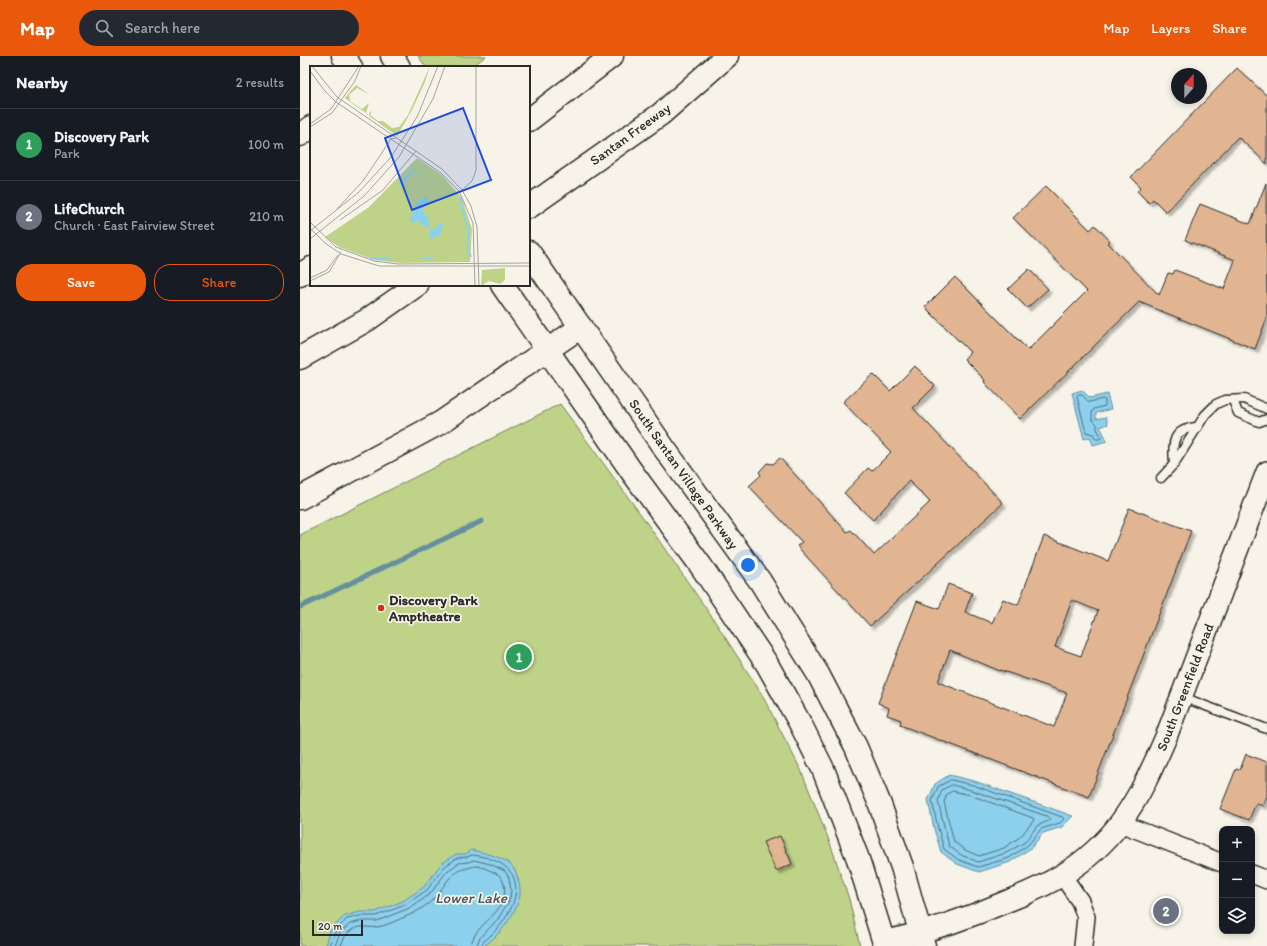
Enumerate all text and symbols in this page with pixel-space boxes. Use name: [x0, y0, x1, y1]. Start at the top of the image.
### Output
search box: [79, 10, 359, 46]
text: Map: [20, 17, 55, 40]
icon: search: [93, 17, 115, 39]
text: Search here: [125, 19, 200, 37]
text: Map: [1104, 20, 1129, 37]
text: Layers: [1151, 20, 1190, 37]
text: Share: [1212, 20, 1247, 37]
inset map: [310, 66, 530, 286]
north arrow: [1171, 68, 1207, 104]
text: Nearby: [16, 72, 68, 92]
text: 2 results: [236, 75, 284, 90]
street label: Santan Freeway: [587, 99, 674, 169]
text: Discovery Park: [54, 128, 149, 146]
text: 1: [26, 137, 32, 152]
text: 100 m: [248, 137, 284, 152]
text: Park: [54, 146, 80, 161]
text: LifeChurch: [54, 200, 125, 218]
text: 2: [26, 209, 32, 224]
text: 210 m: [249, 209, 284, 224]
text: Church · East Fairview Street: [54, 218, 215, 233]
button: Save: [16, 264, 146, 301]
button: Share: [154, 264, 284, 301]
street label: South Santan Village Parkway: [625, 396, 742, 553]
your location: [738, 555, 758, 575]
place label: Discovery Park Amptheatre: [388, 592, 478, 625]
marker: Discovery Park Amptheatre: [376, 603, 386, 613]
street label: South Greenfield Road: [1153, 621, 1218, 754]
pin: 1: [506, 642, 532, 672]
map controls: [1219, 826, 1255, 934]
button: +: [1219, 826, 1255, 862]
button: −: [1219, 862, 1255, 898]
water label: Lower Lake: [435, 889, 508, 907]
pin: 2: [1153, 896, 1179, 926]
button: layers: [1219, 898, 1255, 934]
scale bar: [312, 918, 363, 937]
text: 20 m: [318, 920, 342, 933]

